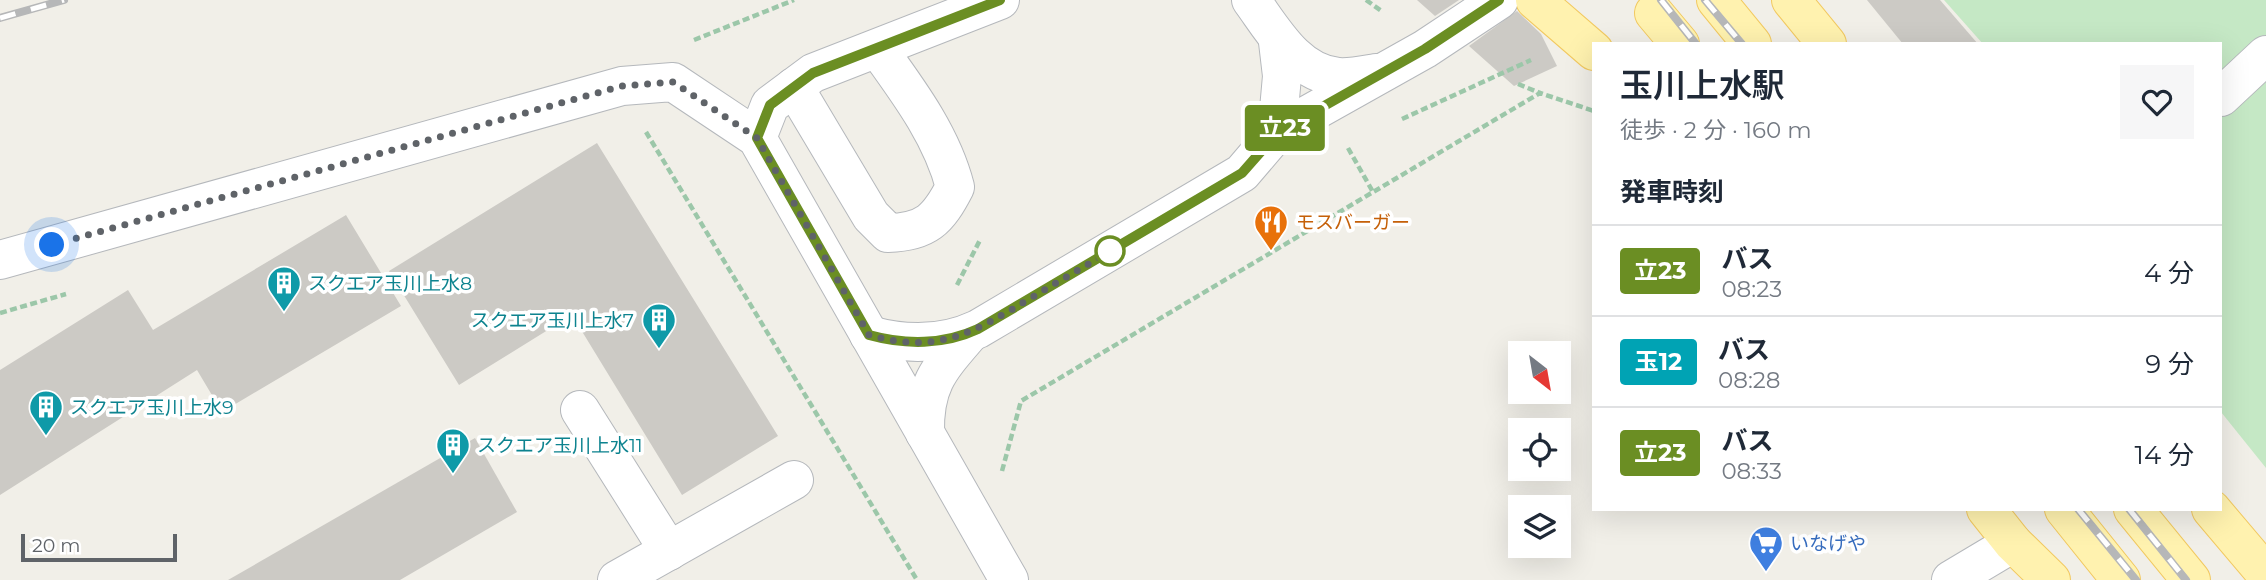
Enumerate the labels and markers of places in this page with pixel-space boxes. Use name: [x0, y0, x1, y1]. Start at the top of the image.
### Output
restaurant icon: モスバーガー: [1252, 203, 1290, 252]
place label: モスバーガー: [1296, 211, 1410, 234]
unlabelled marker: [1095, 236, 1125, 266]
building icon: スクエア玉川上水8: [265, 264, 303, 313]
place label: スクエア玉川上水8: [308, 272, 472, 295]
building icon: スクエア玉川上水7: [640, 301, 678, 350]
place label: スクエア玉川上水7: [471, 309, 634, 332]
building icon: スクエア玉川上水9: [27, 388, 65, 437]
place label: スクエア玉川上水9: [70, 396, 234, 419]
building icon: スクエア玉川上水11: [434, 426, 472, 475]
place label: スクエア玉川上水11: [477, 434, 643, 457]
supermarket icon: いなげや: [1747, 524, 1785, 573]
place label: いなげや: [1790, 532, 1866, 555]

